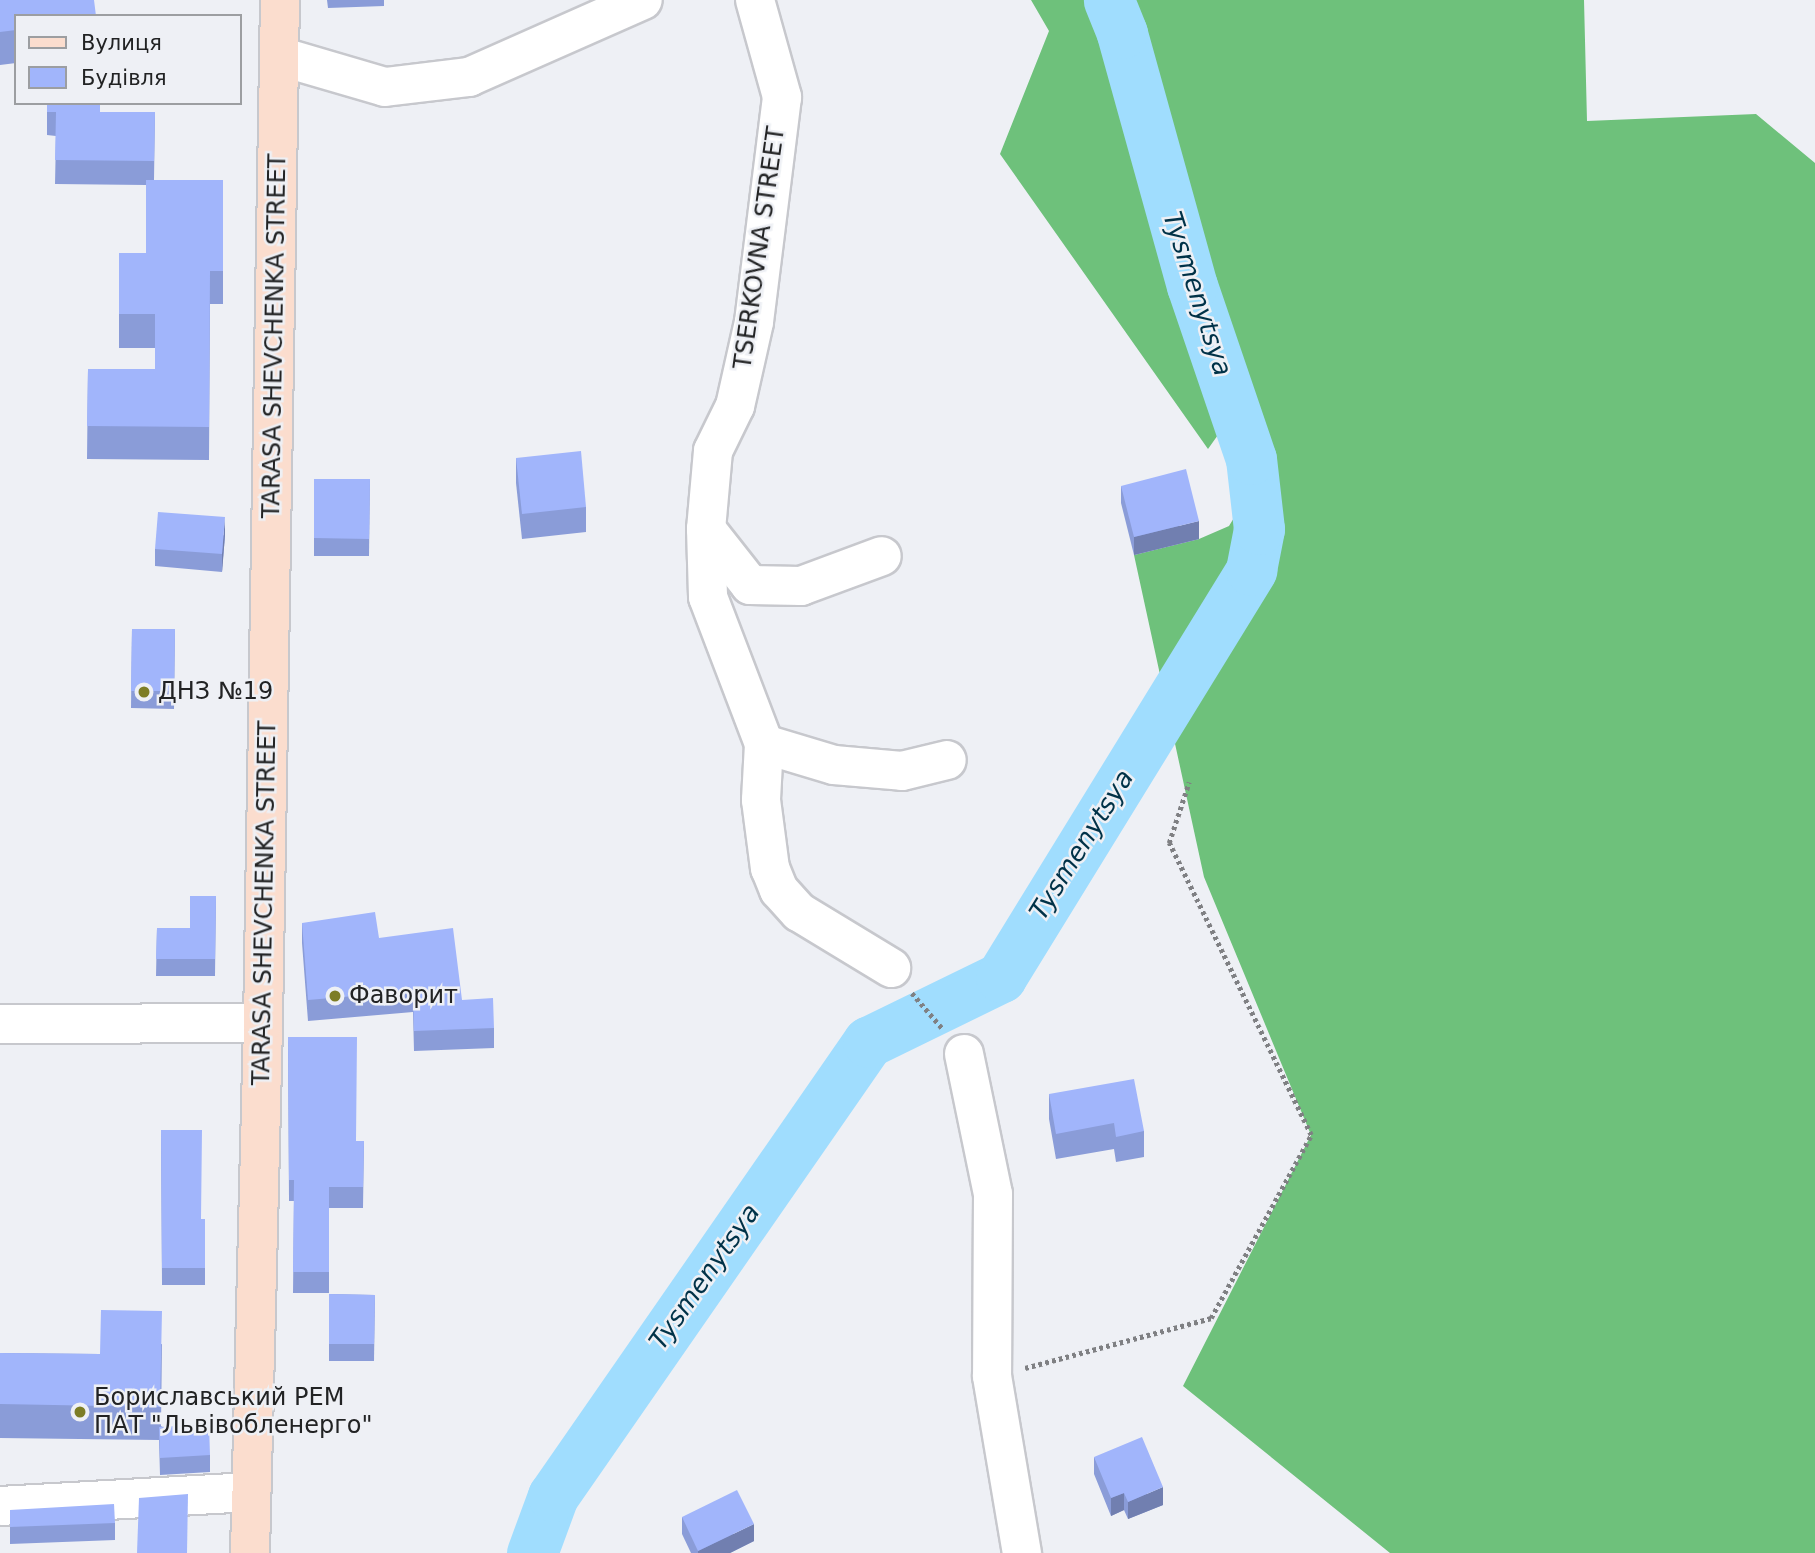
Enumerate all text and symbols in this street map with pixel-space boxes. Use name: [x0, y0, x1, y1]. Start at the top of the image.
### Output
legend: [14, 14, 242, 105]
text: Вулиця: [81, 31, 162, 55]
text: Будівля: [81, 66, 167, 90]
street label: TSERKOVNA STREET: [729, 125, 791, 371]
street label: TARASA SHEVCHENKA STREET: [257, 153, 293, 519]
water label: Tysmenytsya: [1156, 208, 1238, 380]
place label: ДНЗ №19: [158, 678, 273, 706]
marker: ДНЗ №19: [136, 684, 152, 700]
street label: TARASA SHEVCHENKA STREET: [247, 720, 283, 1086]
water label: Tysmenytsya: [1024, 764, 1140, 926]
place label: Фаворит: [349, 982, 458, 1010]
marker: Фаворит: [327, 988, 343, 1004]
water label: Tysmenytsya: [643, 1198, 767, 1356]
place label: Бориславський РЕМ ПАТ "Львівобленерго": [94, 1384, 373, 1440]
marker: Бориславський РЕМ ПАТ "Львівобленерго": [72, 1404, 88, 1420]

